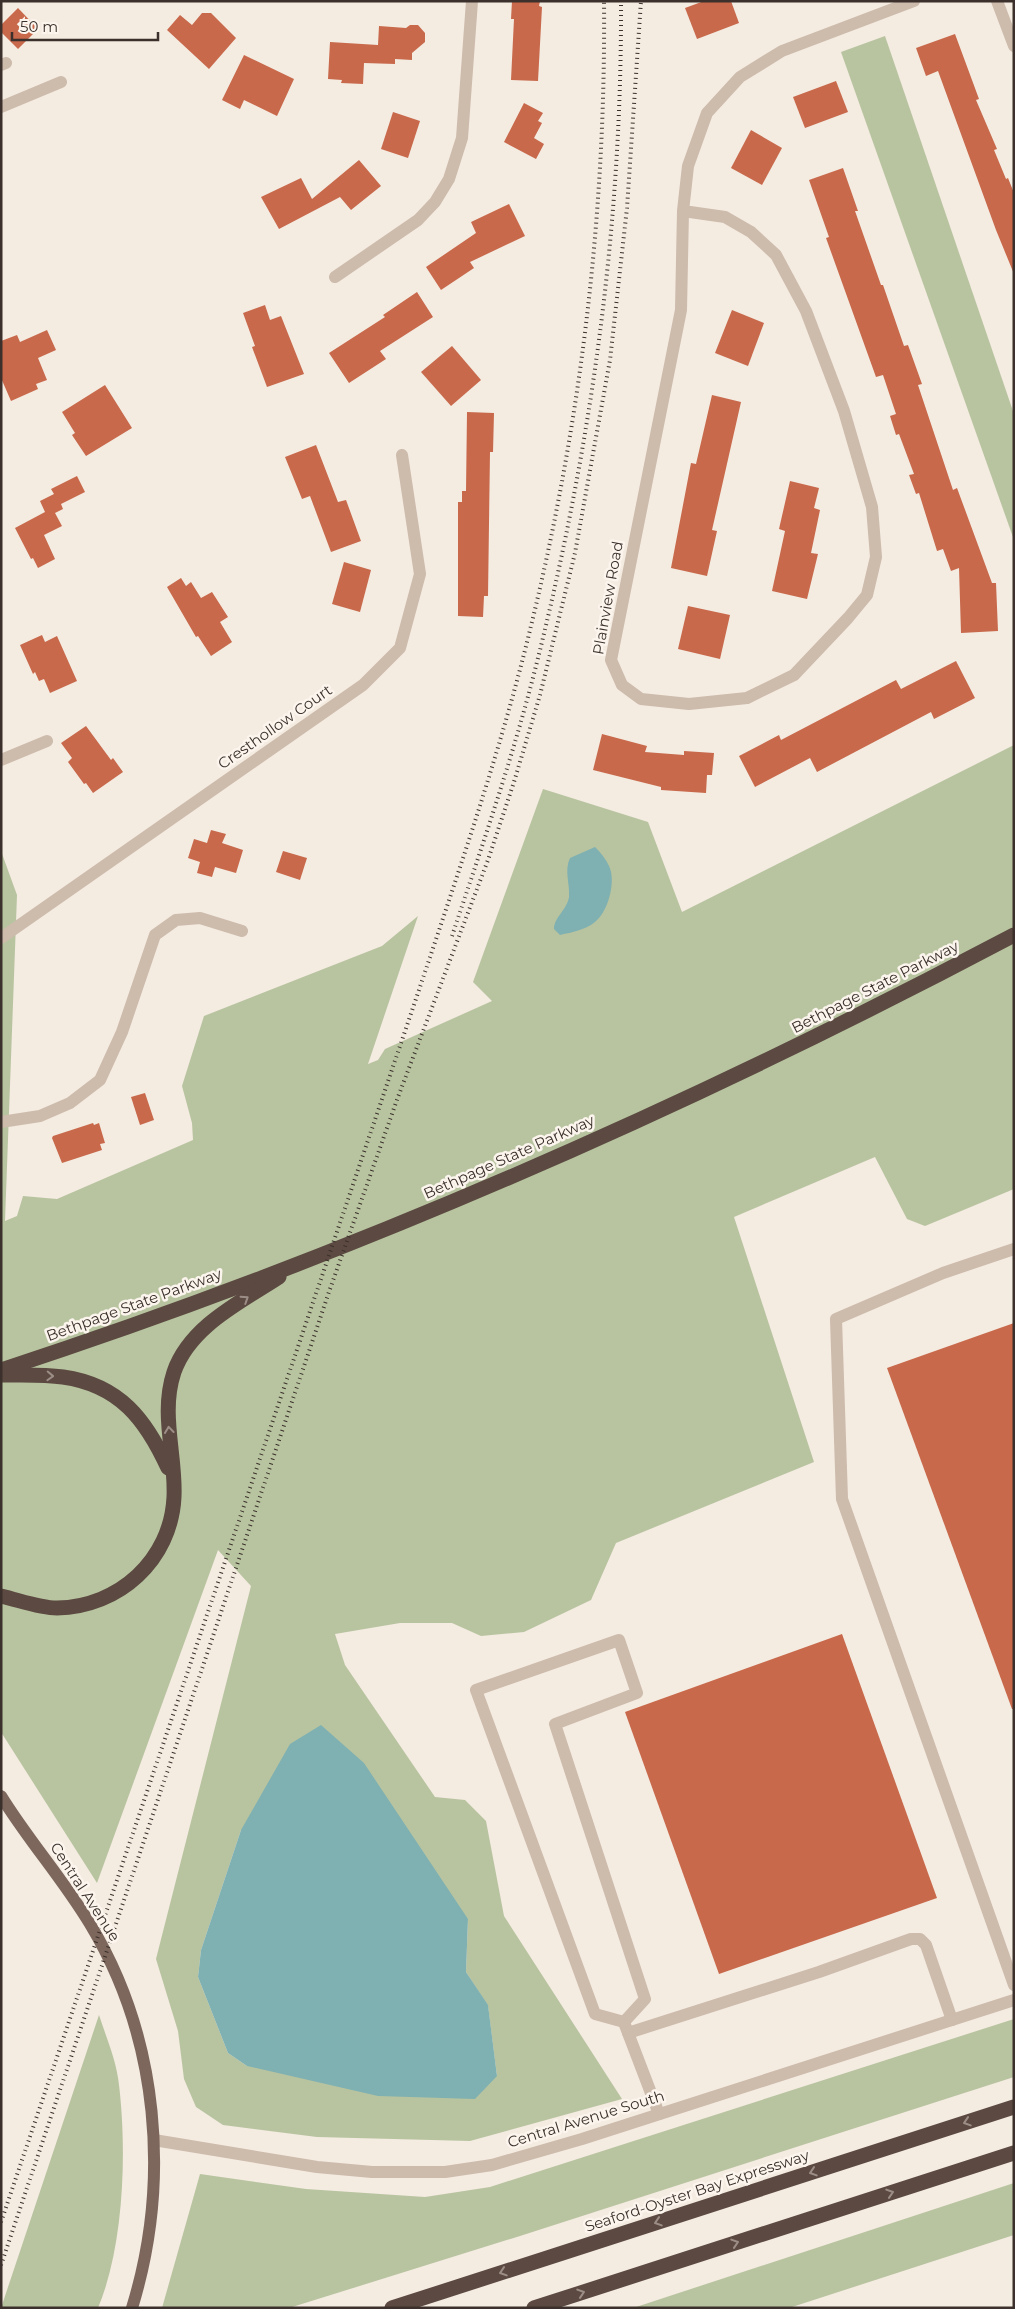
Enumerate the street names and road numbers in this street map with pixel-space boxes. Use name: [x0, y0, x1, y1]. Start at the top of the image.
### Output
street label: Plainview Road: [588, 540, 627, 656]
street label: Cresthollow Court: [214, 680, 335, 773]
street label: Bethpage State Parkway: [788, 936, 962, 1037]
street label: Bethpage State Parkway: [420, 1110, 598, 1203]
street label: Bethpage State Parkway: [44, 1264, 225, 1345]
street label: Central Avenue: [46, 1839, 125, 1945]
street label: Central Avenue South: [505, 2086, 667, 2151]
street label: Seaford-Oyster Bay Expressway: [582, 2145, 812, 2236]

